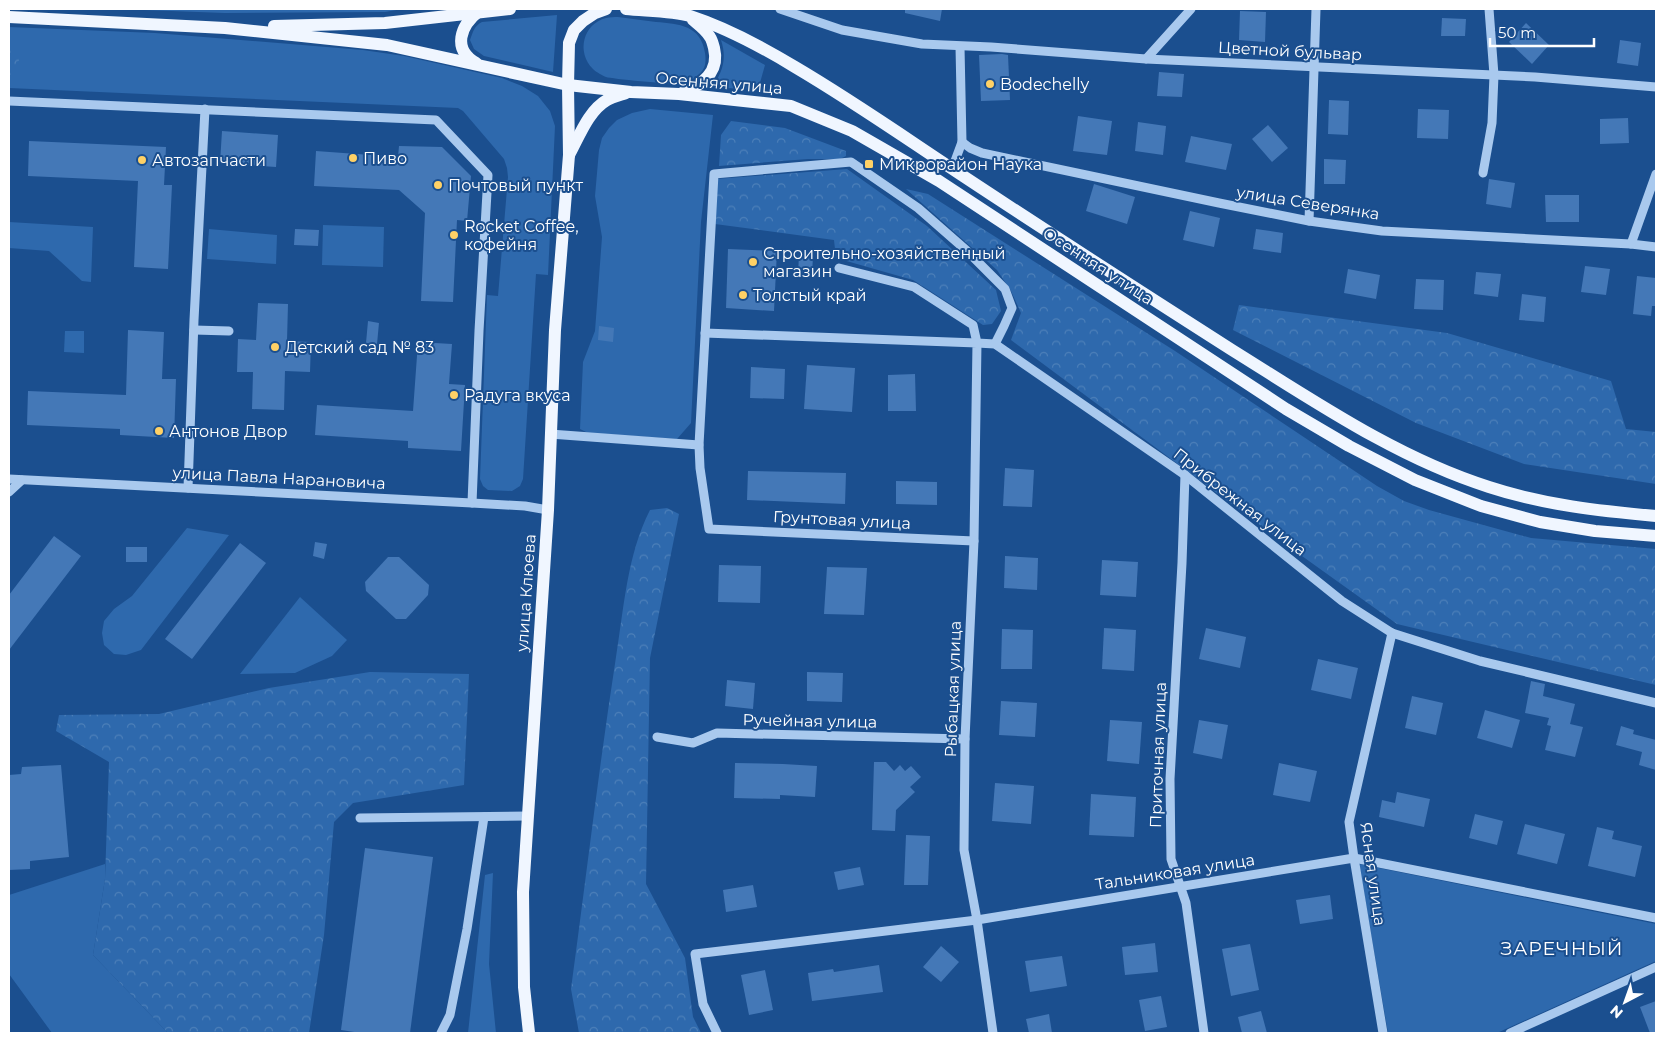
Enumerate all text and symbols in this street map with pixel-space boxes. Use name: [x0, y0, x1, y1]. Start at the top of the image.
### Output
scale bar: [1490, 15, 1594, 47]
text: 50 m: [1498, 23, 1536, 42]
street label: Цветной бульвар: [1217, 38, 1363, 64]
street label: Осенняя улица: [655, 68, 783, 98]
place label: Bodechelly: [1000, 75, 1090, 94]
marker: Bodechelly: [984, 78, 996, 90]
place label: Пиво: [363, 149, 407, 168]
place label: Автозапчасти: [152, 151, 266, 170]
marker: Пиво: [347, 152, 359, 164]
marker: Автозапчасти: [136, 154, 148, 166]
place label: Микрорайон Наука: [879, 155, 1042, 174]
marker: Микрорайон Наука: [863, 158, 875, 170]
place label: Почтовый пункт: [448, 176, 583, 195]
marker: Почтовый пункт: [432, 179, 444, 191]
street label: улица Северянка: [1234, 182, 1381, 224]
place label: Rocket Coffee, кофейня: [464, 217, 579, 254]
street label: Осенняя улица: [1039, 223, 1157, 309]
marker: Rocket Coffee, кофейня: [448, 229, 460, 241]
place label: Строительно-хозяйственный магазин: [763, 244, 1006, 281]
marker: Строительно-хозяйственный магазин: [747, 256, 759, 268]
place label: Толстый край: [753, 286, 867, 305]
marker: Толстый край: [737, 289, 749, 301]
place label: Детский сад № 83: [285, 338, 434, 357]
marker: Детский сад № 83: [269, 341, 281, 353]
place label: Радуга вкуса: [464, 386, 571, 405]
marker: Радуга вкуса: [448, 389, 460, 401]
place label: Антонов Двор: [169, 422, 288, 441]
marker: Антонов Двор: [153, 425, 165, 437]
street label: Прибрежная улица: [1170, 444, 1310, 560]
street label: улица Павла Нарановича: [171, 463, 386, 493]
street label: Грунтовая улица: [773, 507, 911, 533]
street label: улица Клюева: [512, 533, 540, 654]
street label: Рыбацкая улица: [941, 620, 965, 758]
street label: Приточная улица: [1146, 682, 1170, 828]
street label: Ручейная улица: [743, 710, 877, 732]
street label: Ясная улица: [1356, 821, 1390, 927]
street label: Тальниковая улица: [1094, 850, 1256, 894]
district label: ЗАРЕЧНЫЙ: [1500, 937, 1624, 960]
north arrow: [1600, 977, 1650, 1027]
text: N: [1606, 1001, 1627, 1022]

